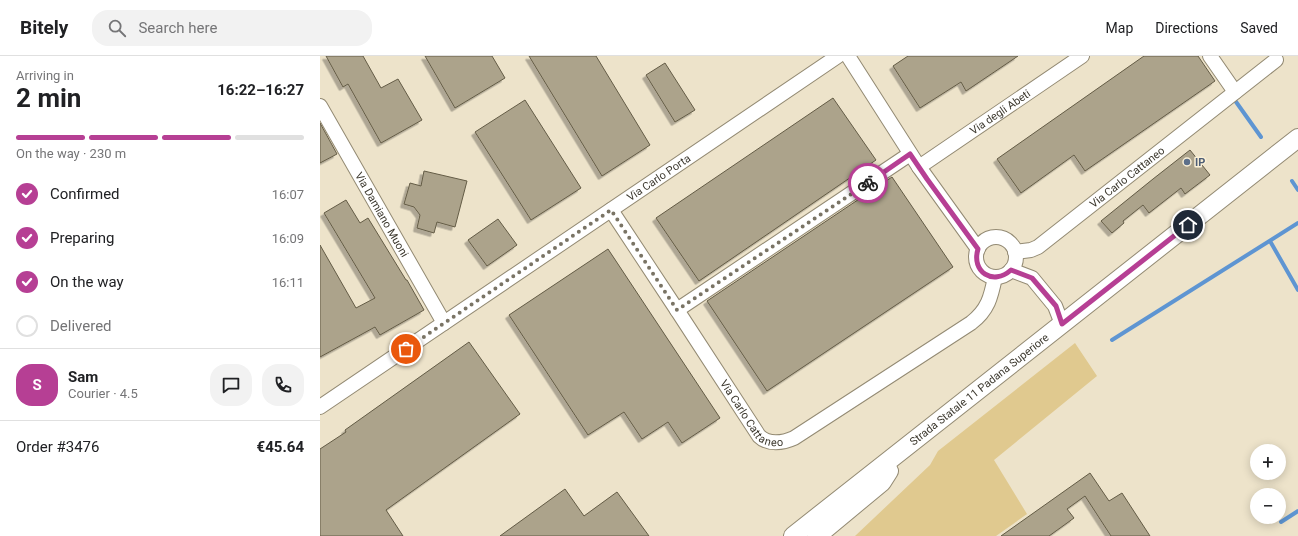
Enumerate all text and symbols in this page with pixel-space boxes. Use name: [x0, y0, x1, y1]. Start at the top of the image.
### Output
search box: [92, 10, 372, 46]
text: Bitely: [20, 16, 68, 39]
icon: search: [106, 17, 128, 39]
text: Search here: [138, 19, 217, 37]
text: Map: [1106, 20, 1133, 36]
text: Directions: [1155, 20, 1218, 36]
text: Saved: [1240, 20, 1278, 36]
text: Arriving in: [16, 68, 74, 83]
text: 16:22–16:27: [217, 81, 304, 99]
text: 2 min: [16, 83, 81, 113]
street label: Via degli Abeti: [967, 87, 1033, 137]
street label: Via Carlo Cattaneo: [1087, 144, 1167, 210]
text: On the way · 230 m: [16, 146, 126, 161]
street label: Via Carlo Porta: [624, 151, 693, 204]
place label: IP: [1195, 156, 1205, 169]
marker: IP: [1182, 157, 1192, 167]
courier: [848, 163, 888, 203]
street label: Via Damiano Muoni: [353, 170, 411, 259]
icon: bike: [857, 172, 879, 194]
icon: check: [16, 183, 38, 205]
text: Confirmed: [50, 185, 120, 203]
text: 16:07: [272, 187, 304, 202]
pin: [1171, 208, 1205, 242]
icon: home: [1177, 214, 1199, 236]
icon: check: [16, 227, 38, 249]
text: Preparing: [50, 229, 114, 247]
text: 16:09: [272, 231, 304, 246]
icon: check: [16, 271, 38, 293]
text: On the way: [50, 273, 124, 291]
text: 16:11: [272, 275, 304, 290]
text: Delivered: [50, 317, 112, 335]
street label: Strada Statale 11 Padana Superiore: [907, 330, 1051, 448]
pin: [389, 332, 423, 366]
icon: bag: [395, 338, 417, 360]
button: chat: [210, 364, 252, 406]
button: phone: [262, 364, 304, 406]
text: Sam: [68, 368, 98, 386]
text: S: [32, 376, 42, 394]
street label: Via Carlo Cattaneo: [718, 377, 784, 449]
text: Courier · 4.5: [68, 386, 138, 401]
text: Order #3476: [16, 438, 99, 456]
text: €45.64: [257, 438, 304, 456]
map controls: [1250, 444, 1286, 524]
button: +: [1250, 444, 1286, 480]
button: −: [1250, 488, 1286, 524]

